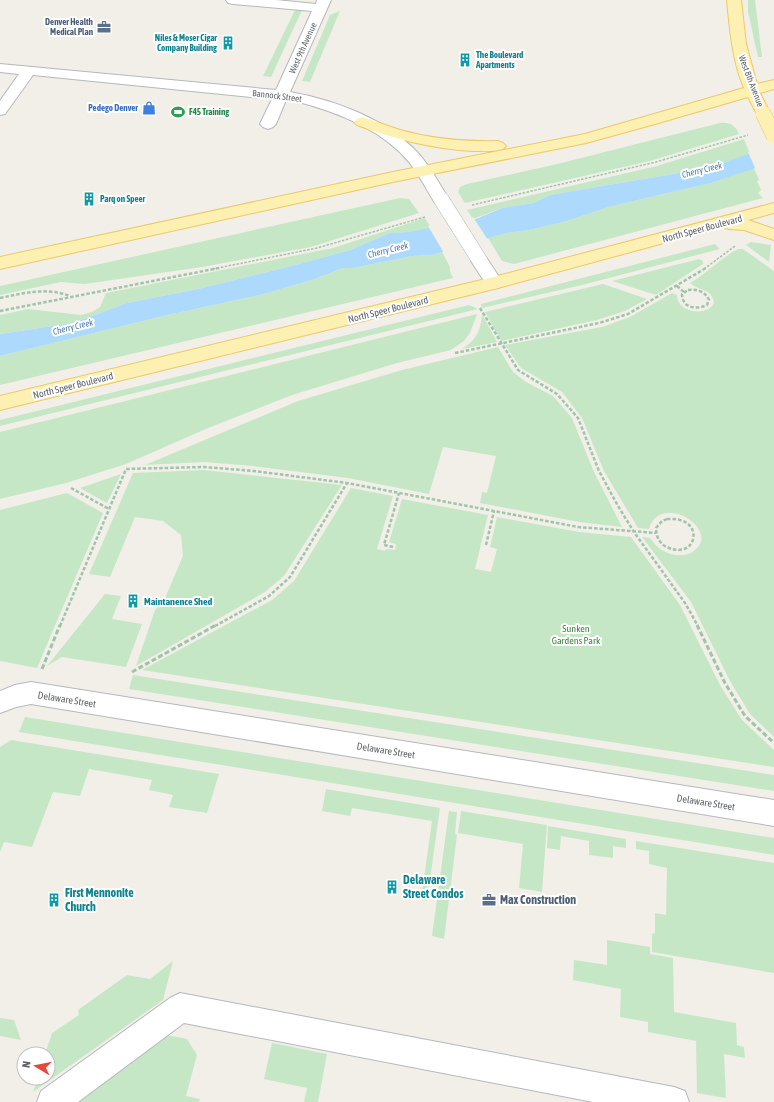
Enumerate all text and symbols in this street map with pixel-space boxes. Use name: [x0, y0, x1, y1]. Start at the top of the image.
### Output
place label: Denver Health Medical Plan: [45, 17, 94, 37]
office icon: Denver Health Medical Plan: [96, 19, 112, 35]
street label: West 9th Avenue: [287, 21, 319, 75]
place label: Niles & Moser Cigar Company Building: [155, 33, 217, 53]
building icon: Niles & Moser Cigar Company Building: [220, 35, 236, 51]
place label: The Boulevard Apartments: [475, 50, 523, 70]
building icon: The Boulevard Apartments: [457, 52, 473, 68]
street label: West 8th Avenue: [737, 54, 765, 108]
street label: Bannock Street: [252, 88, 303, 104]
shop icon: Pedego Denver: [141, 100, 157, 116]
place label: Pedego Denver: [88, 103, 138, 113]
sports icon: F45 Training: [170, 104, 186, 120]
place label: F45 Training: [189, 107, 229, 117]
water label: Cherry Creek: [681, 160, 724, 180]
building icon: Parq on Speer: [81, 191, 97, 207]
place label: Parq on Speer: [100, 194, 146, 204]
street label: North Speer Boulevard: [661, 212, 744, 244]
water label: Cherry Creek: [367, 240, 410, 260]
street label: North Speer Boulevard: [347, 294, 430, 325]
water label: Cherry Creek: [52, 317, 95, 337]
street label: North Speer Boulevard: [32, 370, 115, 401]
building icon: Maintanence Shed: [125, 593, 141, 609]
place label: Maintanence Shed: [144, 596, 212, 607]
park label: Sunken Gardens Park: [552, 623, 601, 646]
street label: Delaware Street: [37, 689, 97, 710]
street label: Delaware Street: [356, 740, 416, 761]
street label: Delaware Street: [676, 792, 736, 813]
place label: Delaware Street Condos: [403, 873, 464, 901]
building icon: Delaware Street Condos: [384, 879, 400, 895]
place label: First Mennonite Church: [65, 886, 134, 914]
building icon: First Mennonite Church: [46, 892, 62, 908]
office icon: Max Construction: [481, 892, 497, 908]
place label: Max Construction: [500, 893, 576, 907]
north arrow: [16, 1046, 56, 1086]
text: N: [20, 1060, 33, 1069]

